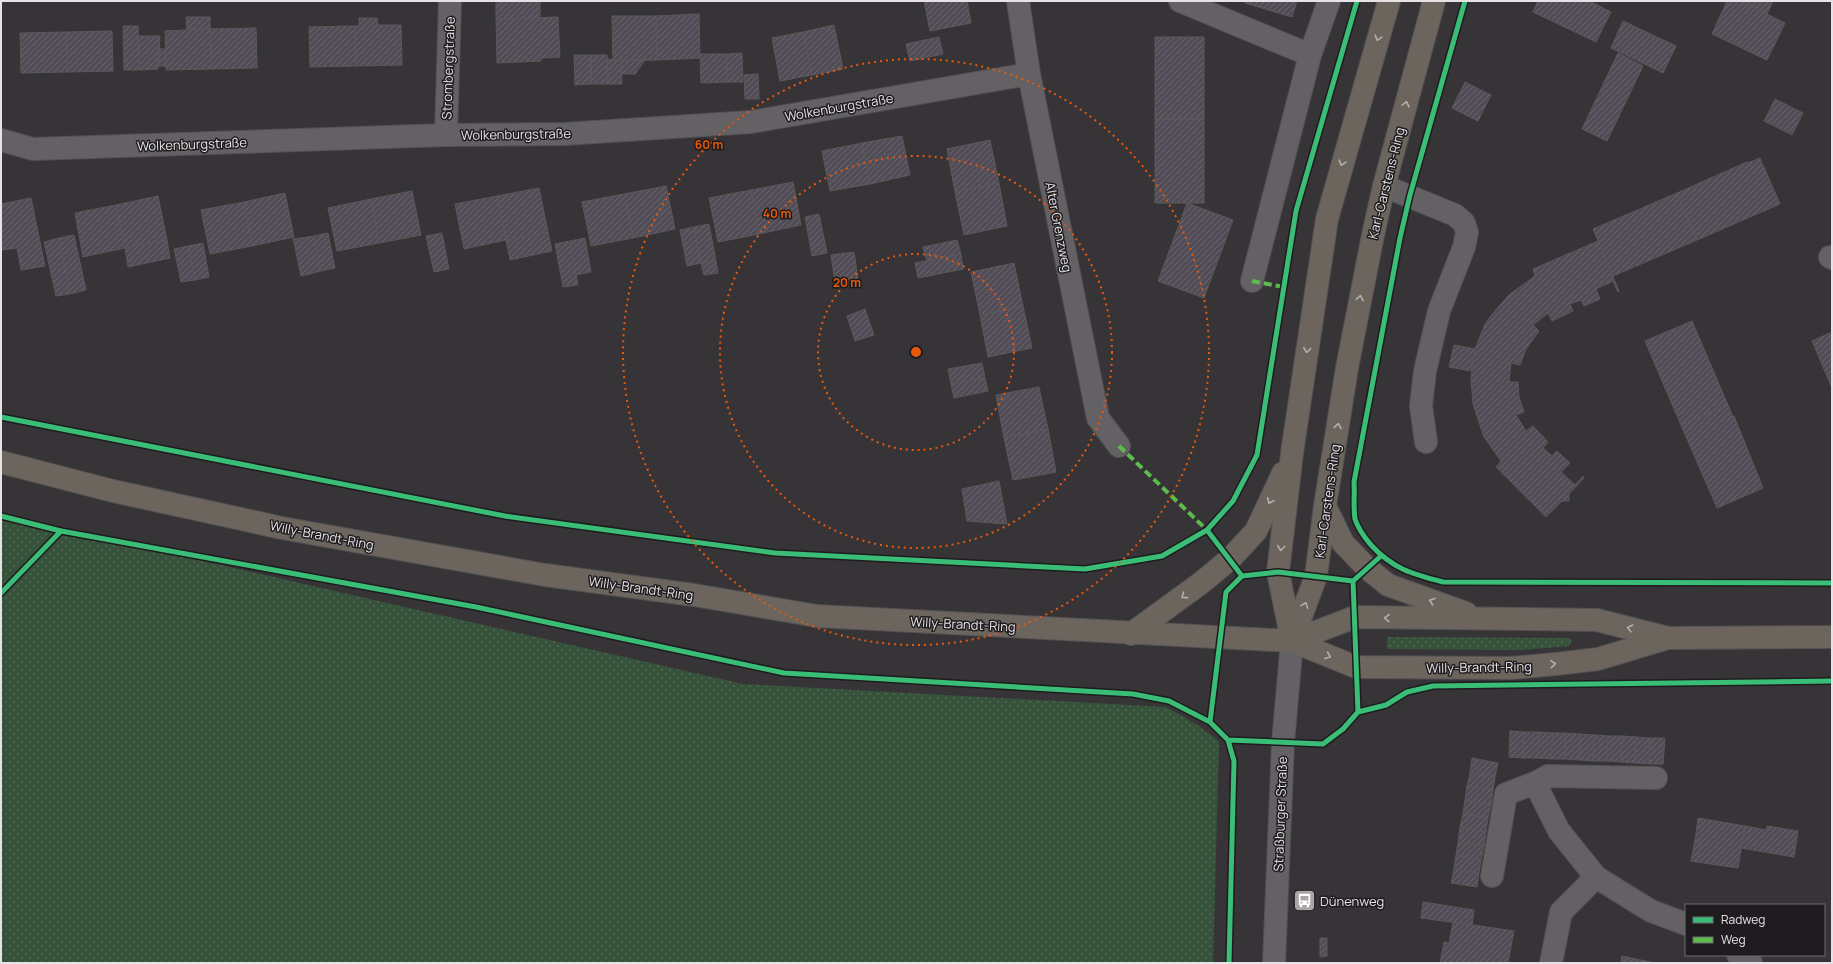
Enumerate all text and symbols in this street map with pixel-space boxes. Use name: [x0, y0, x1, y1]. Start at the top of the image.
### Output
street label: Strombergstraße: [437, 16, 459, 120]
one-way arrow: [1374, 35, 1383, 42]
street label: Wolkenburgstraße: [783, 89, 895, 125]
one-way arrow: [1401, 100, 1410, 107]
street label: Wolkenburgstraße: [461, 124, 572, 144]
street label: Karl-Carstens-Ring: [1363, 125, 1409, 241]
street label: Wolkenburgstraße: [137, 133, 248, 155]
text: 60 m: [695, 136, 723, 153]
one-way arrow: [1339, 160, 1347, 167]
street label: Alter Grenzweg: [1041, 180, 1077, 274]
text: 40 m: [763, 205, 791, 222]
text: 20 m: [833, 274, 861, 291]
one-way arrow: [1356, 295, 1364, 301]
centre of rings: [909, 345, 923, 359]
one-way arrow: [1303, 347, 1312, 353]
one-way arrow: [1333, 423, 1342, 429]
street label: Karl-Carstens-Ring: [1310, 443, 1344, 559]
one-way arrow: [1267, 497, 1275, 505]
street label: Willy-Brandt-Ring: [268, 516, 376, 554]
one-way arrow: [1276, 545, 1285, 551]
street label: Willy-Brandt-Ring: [587, 572, 695, 604]
one-way arrow: [1181, 591, 1188, 599]
one-way arrow: [1429, 597, 1436, 606]
one-way arrow: [1301, 601, 1309, 608]
street label: Willy-Brandt-Ring: [910, 612, 1016, 636]
one-way arrow: [1384, 614, 1390, 622]
one-way arrow: [1627, 624, 1634, 633]
one-way arrow: [1324, 651, 1331, 659]
street label: Willy-Brandt-Ring: [1426, 657, 1532, 677]
one-way arrow: [1550, 660, 1556, 669]
street label: Straßburger Straße: [1269, 756, 1291, 872]
bus stop icon: Dünenweg: [1292, 888, 1318, 914]
place label: Dünenweg: [1320, 892, 1384, 910]
legend: [1685, 904, 1825, 956]
text: Radweg: [1721, 911, 1765, 928]
text: Weg: [1721, 931, 1746, 948]

